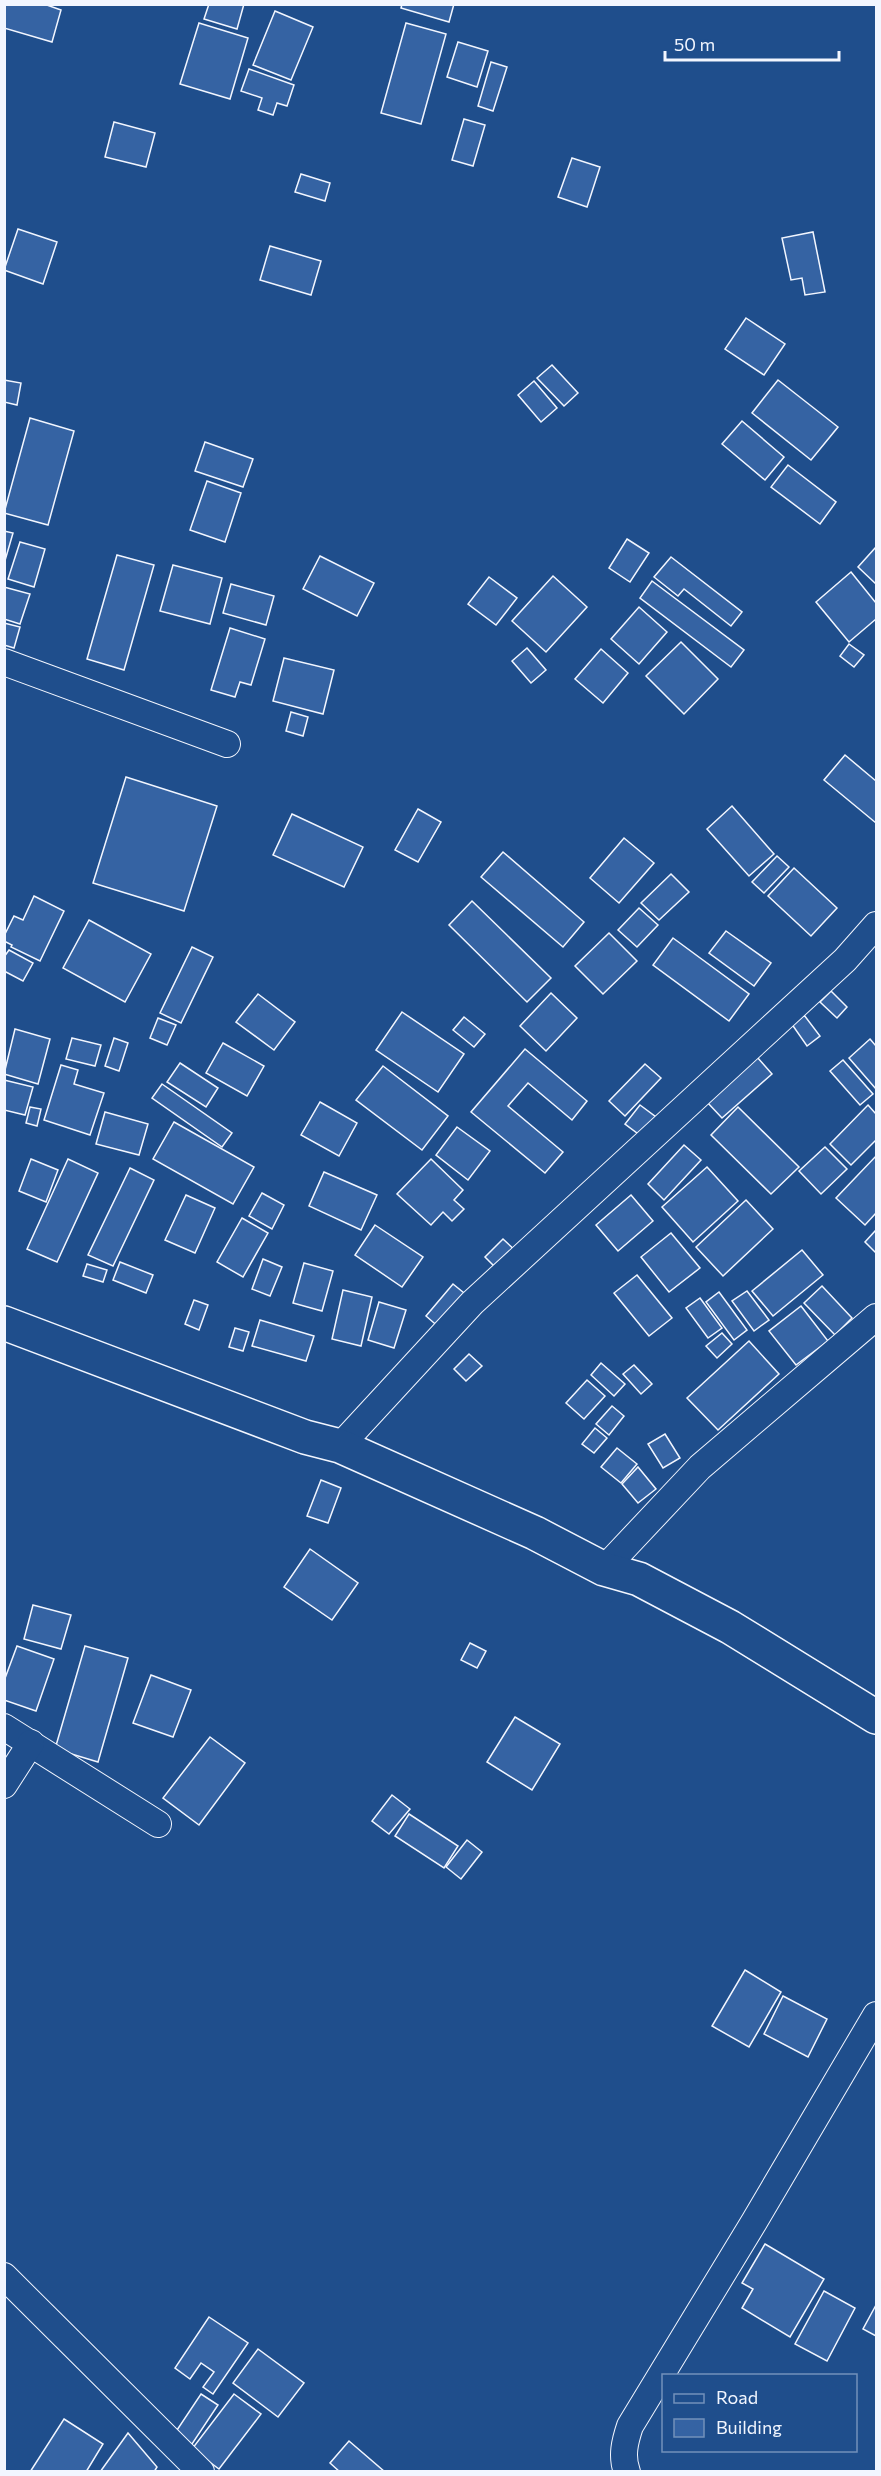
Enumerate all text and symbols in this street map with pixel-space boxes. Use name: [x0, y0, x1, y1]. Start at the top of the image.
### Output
scale bar: [665, 24, 839, 62]
text: 50 m: [674, 33, 715, 55]
legend: [662, 2374, 857, 2452]
text: Road: [716, 2386, 758, 2408]
text: Building: [716, 2416, 782, 2438]

